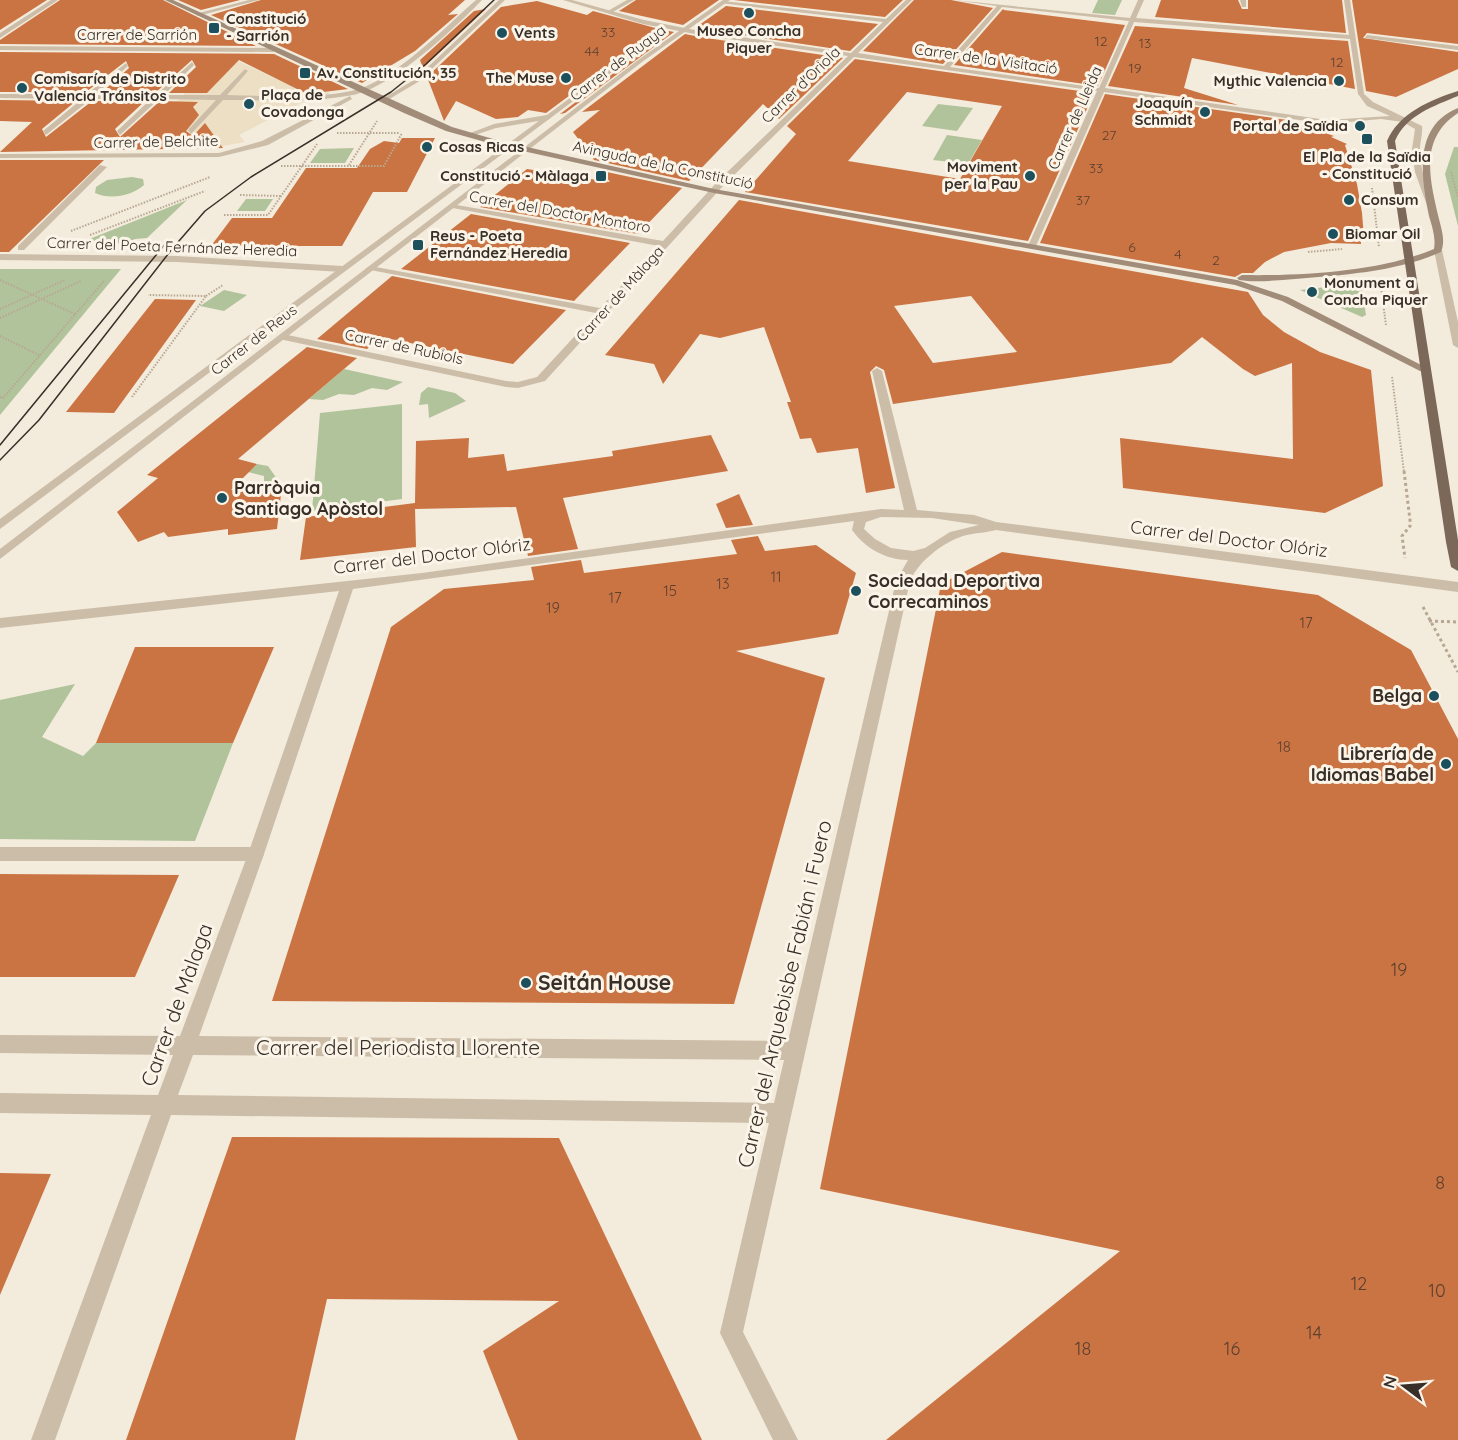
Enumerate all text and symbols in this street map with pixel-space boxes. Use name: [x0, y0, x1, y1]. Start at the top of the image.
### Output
marker: Museo Concha Piquer: [742, 6, 756, 20]
place label: Constitució - Sarrión: [226, 9, 306, 45]
street label: Carrer de Ruaya: [566, 20, 669, 105]
marker: Constitució - Sarrión: [207, 21, 221, 35]
place label: Museo Concha Piquer: [697, 21, 801, 57]
place label: Vents: [514, 23, 555, 42]
house number: 33: [601, 23, 615, 41]
street label: Carrer de Sarrión: [77, 25, 197, 44]
marker: Vents: [495, 26, 509, 40]
house number: 12: [1095, 32, 1108, 50]
house number: 13: [1139, 34, 1151, 52]
street label: Carrer de la Visitació: [913, 39, 1059, 78]
house number: 44: [585, 42, 599, 60]
street label: Carrer d'Oriola: [757, 42, 844, 127]
house number: 12: [1331, 53, 1344, 71]
house number: 19: [1129, 59, 1142, 77]
place label: Av. Constitución, 35: [317, 63, 457, 82]
street label: Carrer de Lleida: [1043, 63, 1106, 172]
marker: Av. Constitución, 35: [298, 66, 312, 80]
place label: The Muse: [486, 68, 554, 87]
place label: Comisaría de Distrito Valencia Tránsitos: [34, 69, 186, 105]
marker: The Muse: [559, 71, 573, 85]
place label: Mythic Valencia: [1214, 71, 1327, 90]
marker: Mythic Valencia: [1332, 74, 1346, 88]
marker: Comisaría de Distrito Valencia Tránsitos: [15, 81, 29, 95]
place label: Plaça de Covadonga: [261, 85, 344, 121]
place label: Joaquín Schmidt: [1135, 93, 1193, 129]
marker: Plaça de Covadonga: [242, 97, 256, 111]
marker: Joaquín Schmidt: [1198, 105, 1212, 119]
place label: Portal de Saïdia: [1233, 116, 1348, 135]
marker: Portal de Saïdia: [1353, 119, 1367, 133]
house number: 27: [1102, 126, 1116, 144]
street label: Carrer de Belchite: [94, 131, 218, 152]
marker: El Pla de la Saïdia - Constitució: [1360, 132, 1374, 146]
street label: Avinguda de la Constitució: [571, 136, 755, 193]
place label: Cosas Ricas: [439, 137, 524, 156]
marker: Cosas Ricas: [420, 140, 434, 154]
place label: El Pla de la Saïdia - Constitució: [1303, 147, 1431, 183]
place label: Moviment per la Pau: [944, 157, 1018, 193]
house number: 33: [1089, 159, 1103, 177]
place label: Constitució - Màlaga: [440, 166, 589, 185]
marker: Constitució - Màlaga: [594, 169, 608, 183]
marker: Moviment per la Pau: [1023, 169, 1037, 183]
street label: Carrer del Doctor Montoro: [468, 186, 652, 237]
place label: Consum: [1361, 190, 1419, 209]
house number: 37: [1076, 191, 1090, 209]
marker: Consum: [1342, 193, 1356, 207]
place label: Biomar Oil: [1345, 224, 1421, 243]
place label: Reus - Poeta Fernández Heredia: [430, 226, 568, 262]
marker: Biomar Oil: [1326, 227, 1340, 241]
street label: Carrer del Poeta Fernández Heredia: [46, 233, 298, 260]
marker: Reus - Poeta Fernández Heredia: [411, 238, 425, 252]
house number: 6: [1128, 238, 1136, 256]
street label: Carrer de Màlaga: [572, 242, 668, 346]
house number: 4: [1174, 245, 1182, 263]
house number: 2: [1212, 251, 1220, 269]
place label: Monument a Concha Piquer: [1324, 273, 1429, 309]
marker: Monument a Concha Piquer: [1305, 285, 1319, 299]
street label: Carrer de Reus: [207, 300, 301, 379]
street label: Carrer de Rubiols: [343, 325, 465, 368]
place label: Parròquia Santiago Apòstol: [234, 476, 383, 520]
marker: Parròquia Santiago Apòstol: [215, 491, 229, 505]
street label: Carrer del Doctor Olóriz: [1129, 515, 1329, 562]
street label: Carrer del Doctor Olóriz: [332, 532, 532, 579]
house number: 11: [770, 567, 782, 586]
place label: Sociedad Deportiva Correcaminos: [868, 569, 1040, 613]
house number: 13: [716, 574, 730, 593]
house number: 15: [663, 581, 677, 600]
marker: Sociedad Deportiva Correcaminos: [849, 584, 863, 598]
house number: 17: [608, 588, 622, 607]
house number: 19: [546, 598, 560, 617]
house number: 17: [1299, 613, 1313, 632]
place label: Belga: [1372, 684, 1422, 707]
marker: Belga: [1427, 689, 1441, 703]
house number: 18: [1277, 737, 1291, 756]
place label: Librería de Idiomas Babel: [1311, 742, 1434, 786]
marker: Librería de Idiomas Babel: [1439, 757, 1453, 771]
street label: Carrer del Arquebisbe Fabián i Fuero: [731, 817, 837, 1170]
street label: Carrer de Màlaga: [135, 920, 218, 1090]
house number: 19: [1391, 958, 1407, 981]
place label: Seitán House: [538, 969, 671, 995]
marker: Seitán House: [519, 976, 533, 990]
street label: Carrer del Periodista Llorente: [256, 1034, 540, 1060]
house number: 8: [1435, 1171, 1445, 1194]
house number: 12: [1351, 1272, 1367, 1295]
house number: 10: [1428, 1279, 1446, 1302]
house number: 14: [1306, 1321, 1322, 1344]
house number: 18: [1075, 1337, 1091, 1360]
house number: 16: [1224, 1337, 1240, 1360]
north arrow: [1374, 1356, 1434, 1416]
text: N: [1378, 1373, 1401, 1390]

